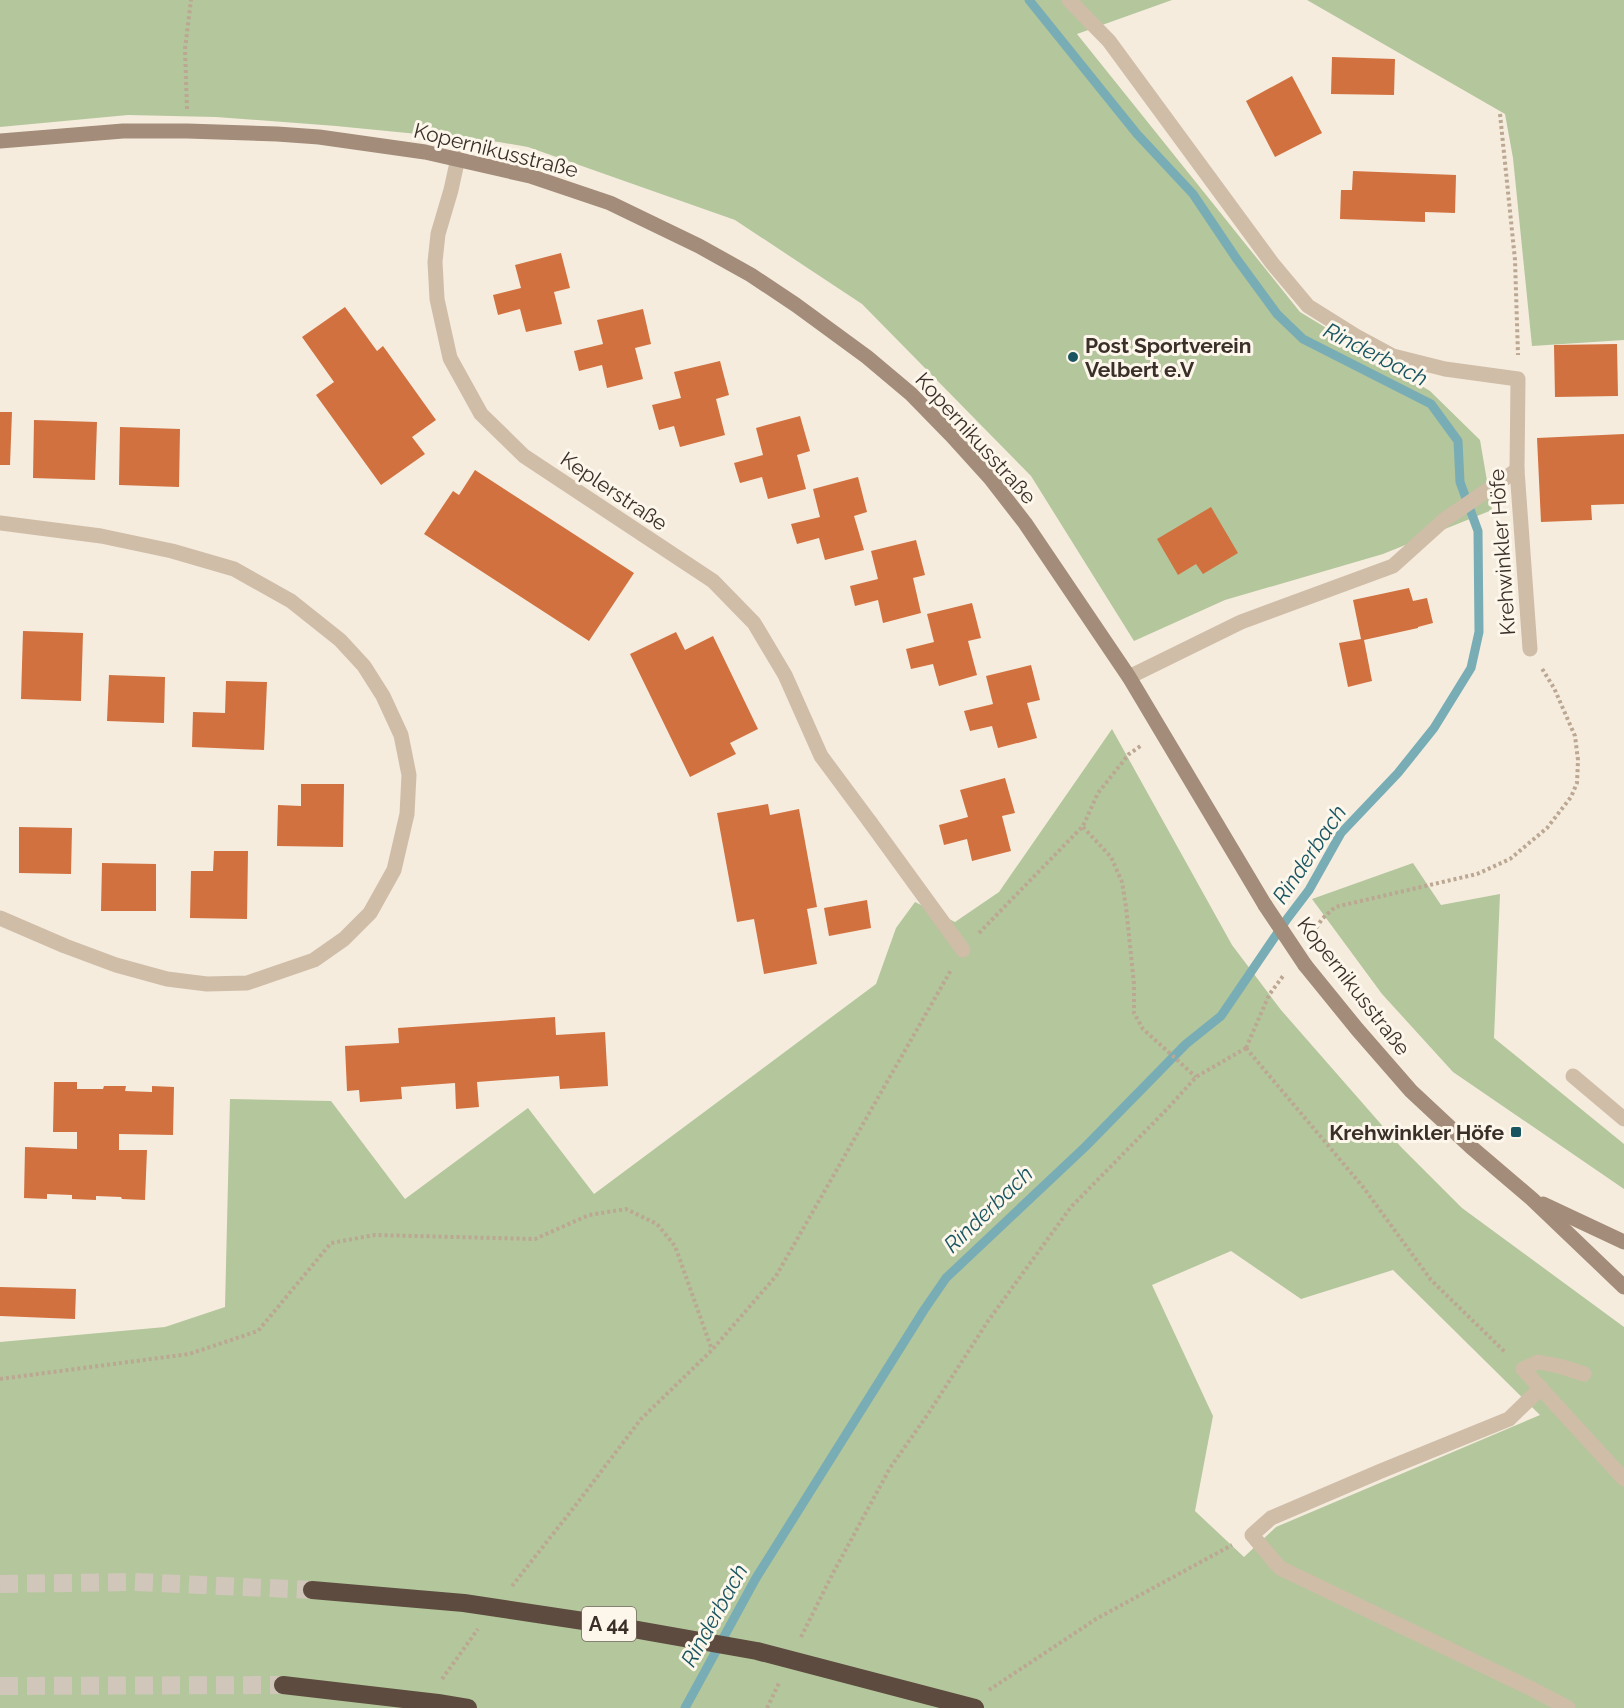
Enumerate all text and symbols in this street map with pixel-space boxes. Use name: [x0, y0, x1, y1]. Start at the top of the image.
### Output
street label: Kopernikusstraße: [411, 117, 581, 183]
water label: Rinderbach: [1320, 317, 1432, 391]
place label: Post Sportverein Velbert e.V: [1085, 333, 1251, 382]
marker: Post Sportverein Velbert e.V: [1066, 350, 1080, 364]
street label: Kopernikusstraße: [910, 367, 1042, 509]
street label: Keplerstraße: [556, 446, 672, 536]
street label: Krehwinkler Höfe: [1484, 468, 1520, 636]
water label: Rinderbach: [1267, 800, 1351, 908]
street label: Kopernikusstraße: [1292, 912, 1416, 1060]
place label: Krehwinkler Höfe: [1329, 1120, 1504, 1145]
marker: Krehwinkler Höfe: [1509, 1125, 1523, 1139]
water label: Rinderbach: [938, 1160, 1038, 1258]
water label: Rinderbach: [675, 1559, 753, 1671]
road number: A 44: [582, 1607, 636, 1641]

